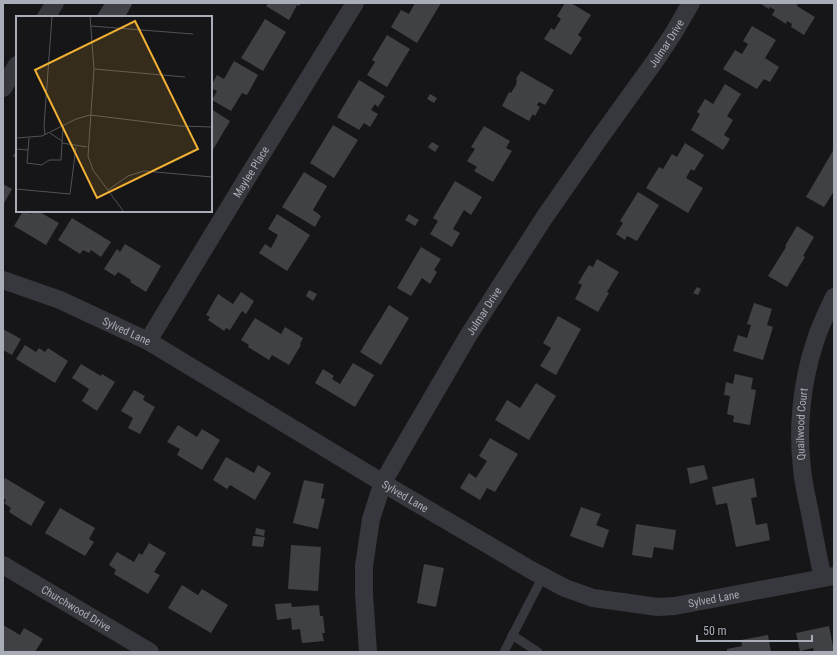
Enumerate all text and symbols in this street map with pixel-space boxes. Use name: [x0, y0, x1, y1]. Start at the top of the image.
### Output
inset map: [16, 16, 212, 212]
street label: Julmar Drive: [646, 17, 687, 70]
street label: Maylee Place: [230, 144, 272, 200]
street label: Julmar Drive: [464, 285, 504, 338]
street label: Sylved Lane: [101, 314, 153, 348]
street label: Quailwood Court: [794, 387, 810, 461]
street label: Sylved Lane: [380, 477, 431, 515]
street label: Churchwood Drive: [39, 583, 113, 634]
street label: Sylved Lane: [687, 588, 740, 610]
scale bar: [697, 617, 812, 643]
text: 50 m: [703, 624, 727, 638]

